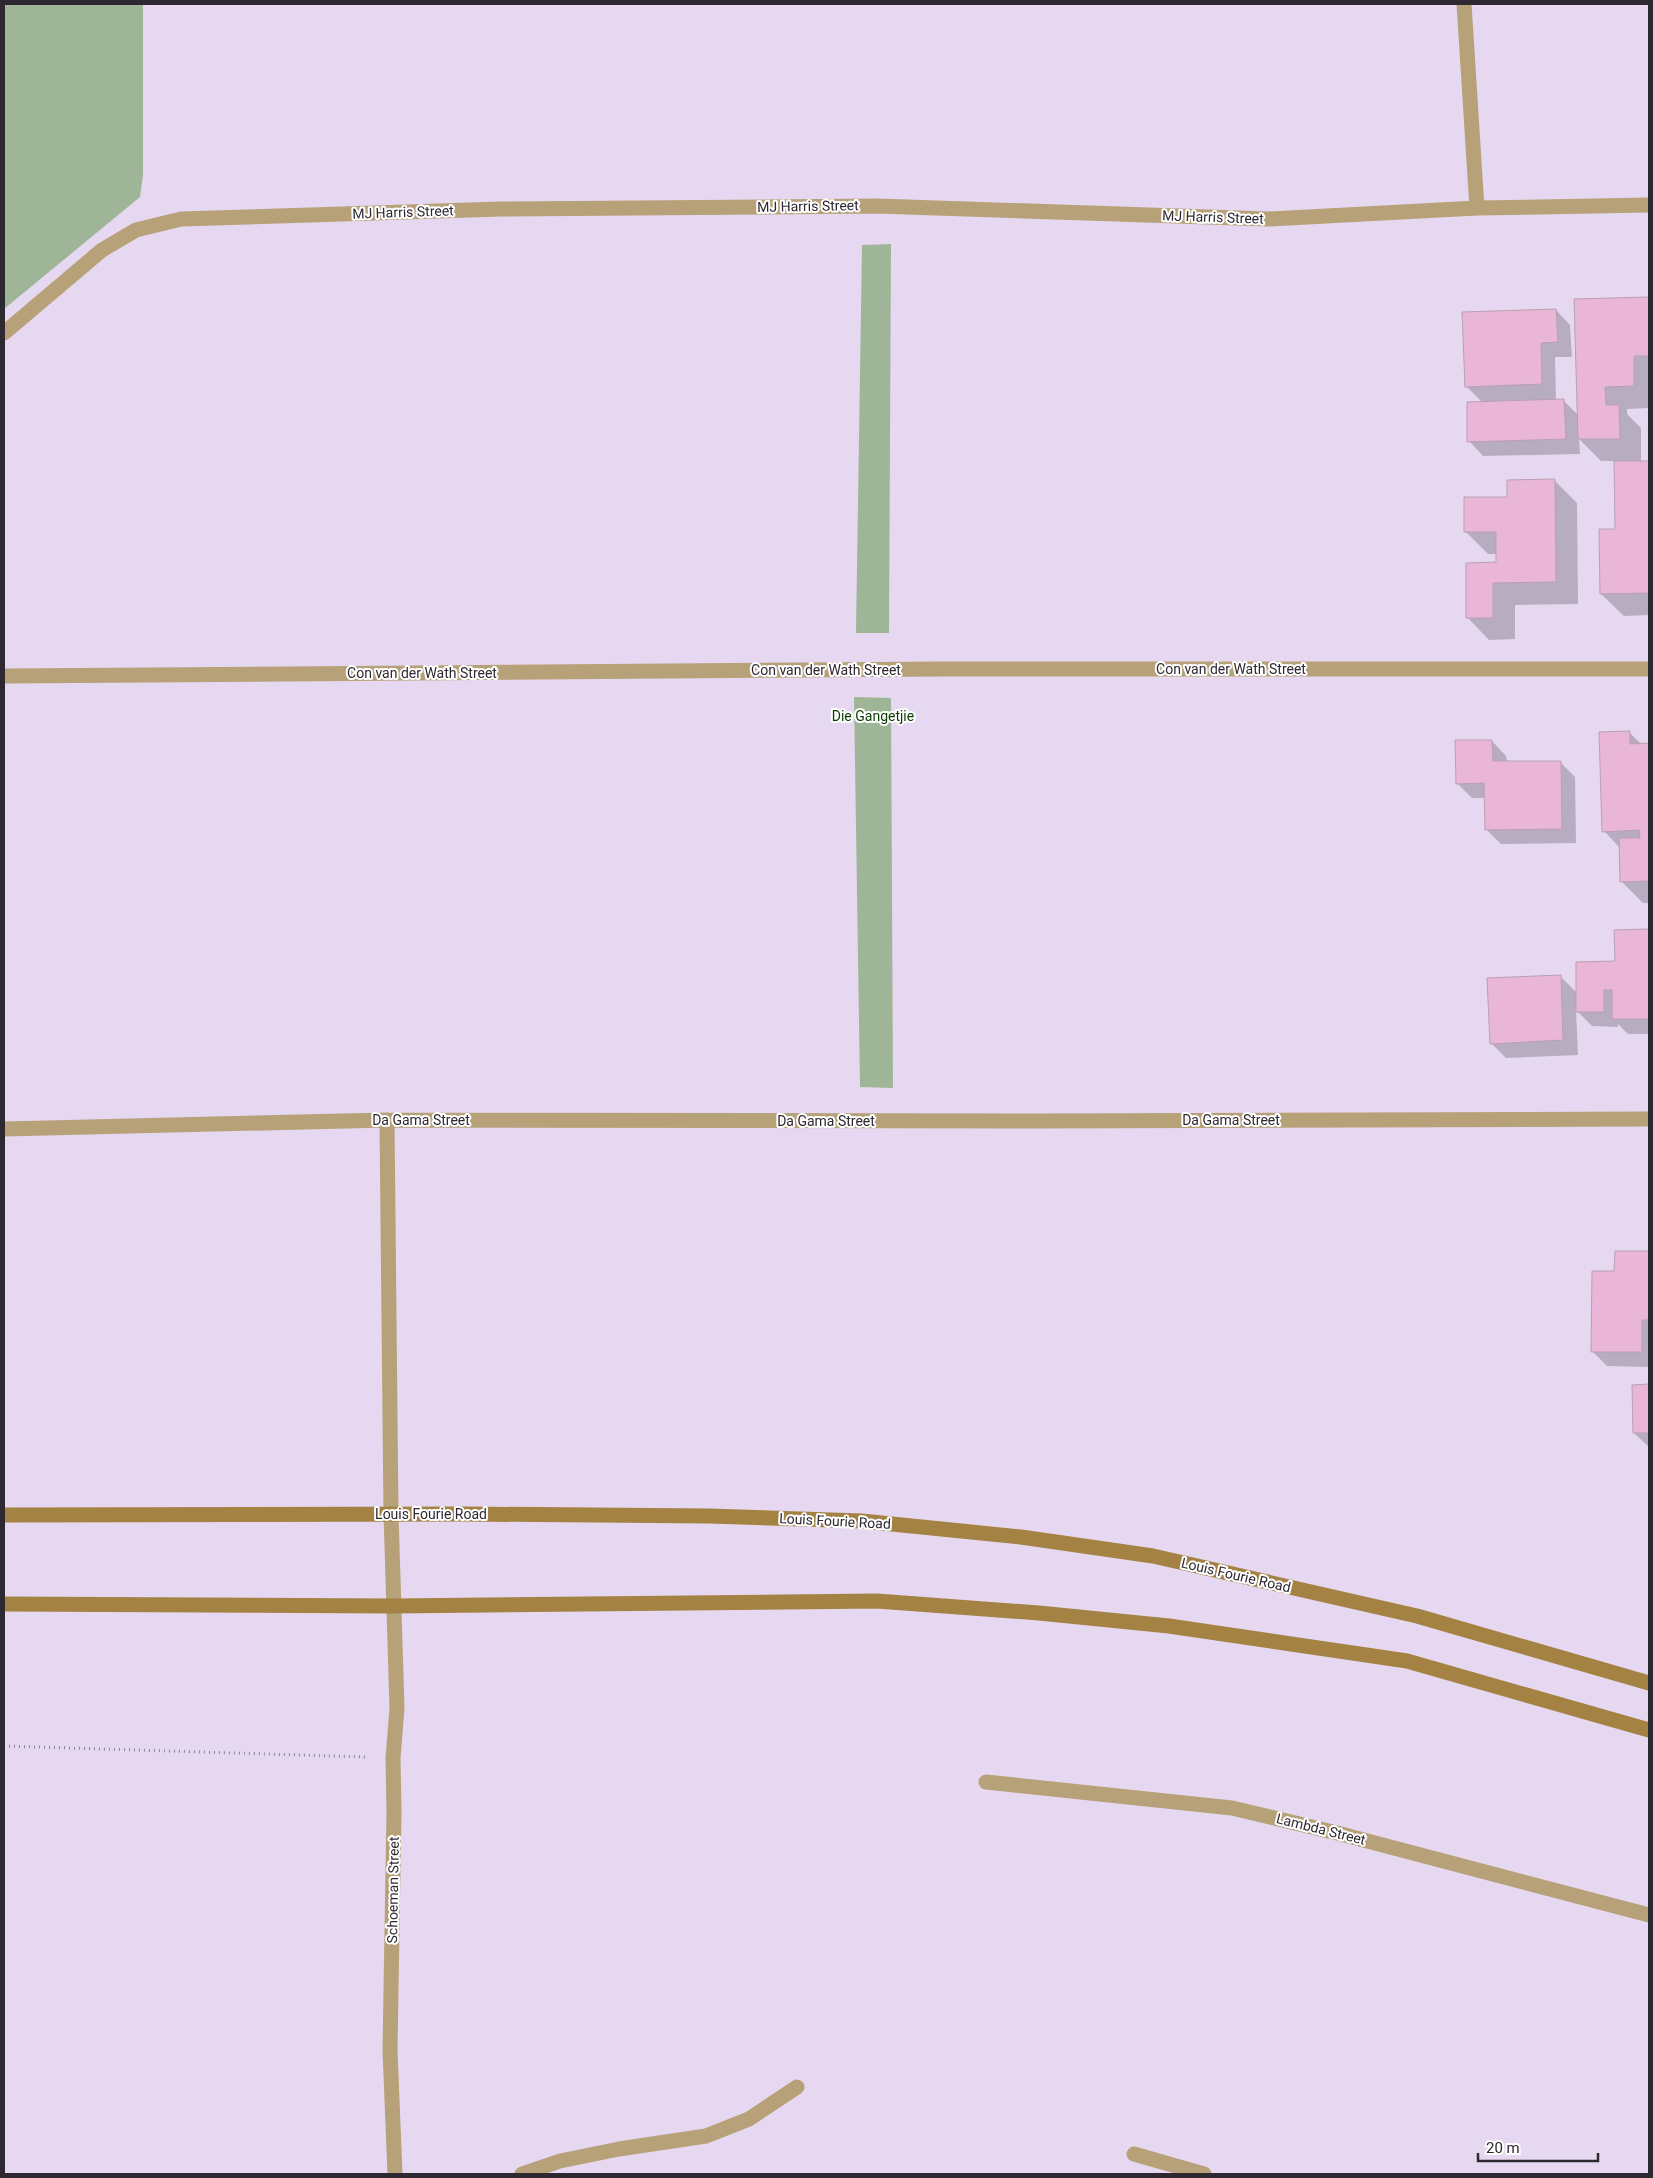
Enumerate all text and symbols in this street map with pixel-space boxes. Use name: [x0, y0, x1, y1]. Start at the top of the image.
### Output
street label: MJ Harris Street: [757, 197, 859, 215]
street label: MJ Harris Street: [352, 202, 454, 222]
street label: MJ Harris Street: [1162, 207, 1264, 227]
street label: Con van der Wath Street: [1156, 661, 1306, 677]
street label: Con van der Wath Street: [751, 662, 901, 678]
street label: Con van der Wath Street: [347, 665, 497, 681]
park label: Die Gangetjie: [832, 708, 914, 724]
street label: Da Gama Street: [372, 1112, 470, 1128]
street label: Da Gama Street: [1182, 1112, 1280, 1128]
street label: Da Gama Street: [777, 1113, 875, 1129]
street label: Louis Fourie Road: [375, 1506, 487, 1522]
street label: Louis Fourie Road: [779, 1510, 891, 1532]
street label: Louis Fourie Road: [1180, 1555, 1292, 1595]
street label: Lambda Street: [1275, 1810, 1368, 1848]
street label: Schoeman Street: [384, 1836, 402, 1944]
scale bar: [1478, 2130, 1598, 2162]
text: 20 m: [1486, 2139, 1520, 2157]

